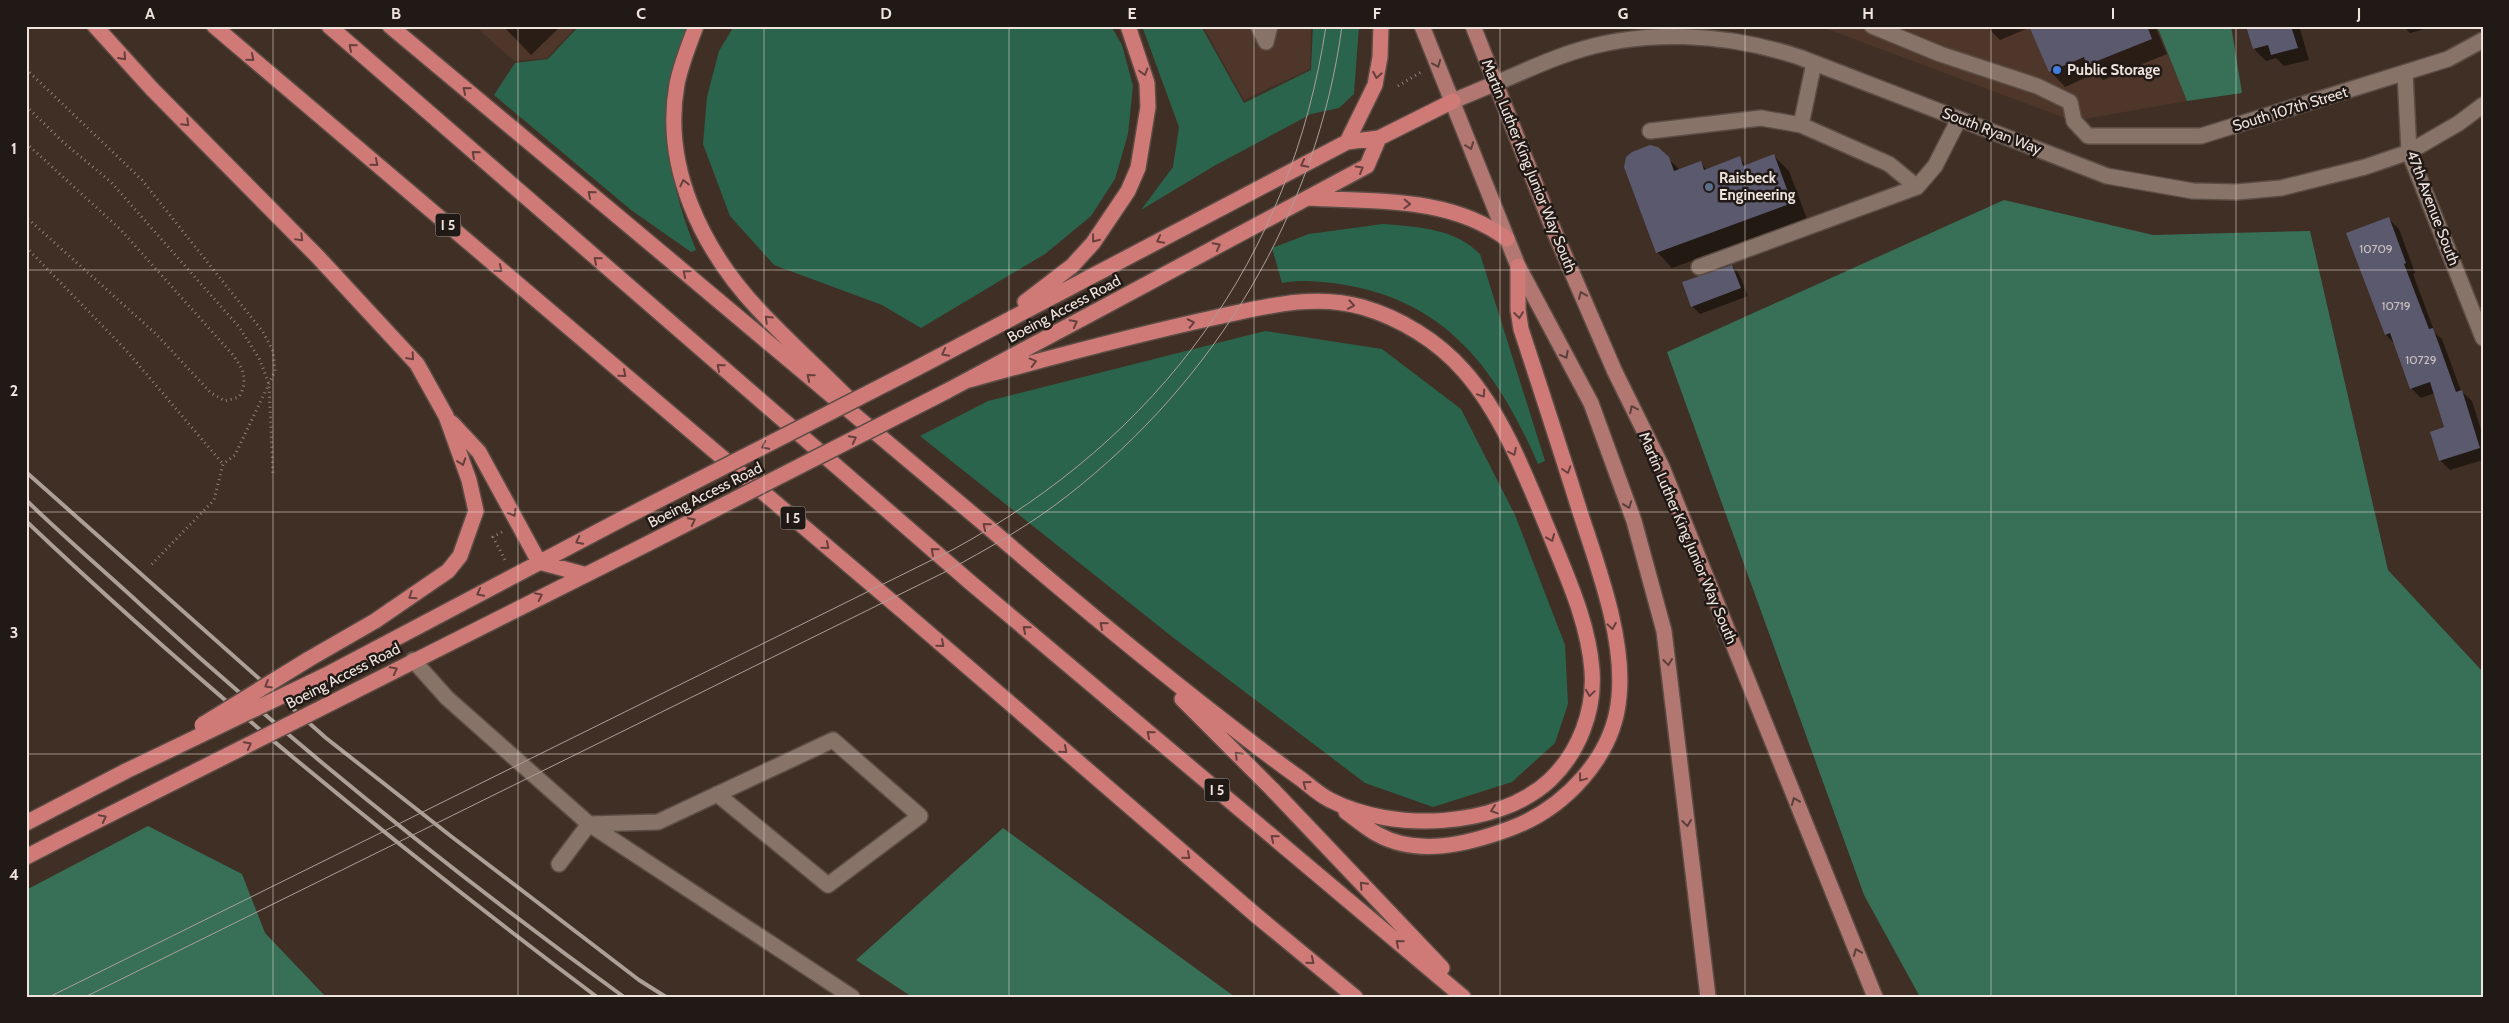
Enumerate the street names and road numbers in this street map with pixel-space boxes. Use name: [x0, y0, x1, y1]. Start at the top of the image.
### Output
street label: Martin Luther King Junior Way South: [1478, 57, 1580, 275]
street label: South 107th Street: [2230, 83, 2350, 135]
street label: South Ryan Way: [1940, 104, 2045, 158]
street label: 47th Avenue South: [2403, 148, 2463, 268]
road number: I 5: [436, 214, 460, 236]
street label: Boeing Access Road: [1004, 272, 1124, 346]
street label: Martin Luther King Junior Way South: [1635, 429, 1741, 647]
street label: Boeing Access Road: [645, 458, 765, 532]
road number: I 5: [780, 506, 806, 530]
street label: Boeing Access Road: [283, 639, 403, 713]
road number: I 5: [1204, 778, 1230, 802]

